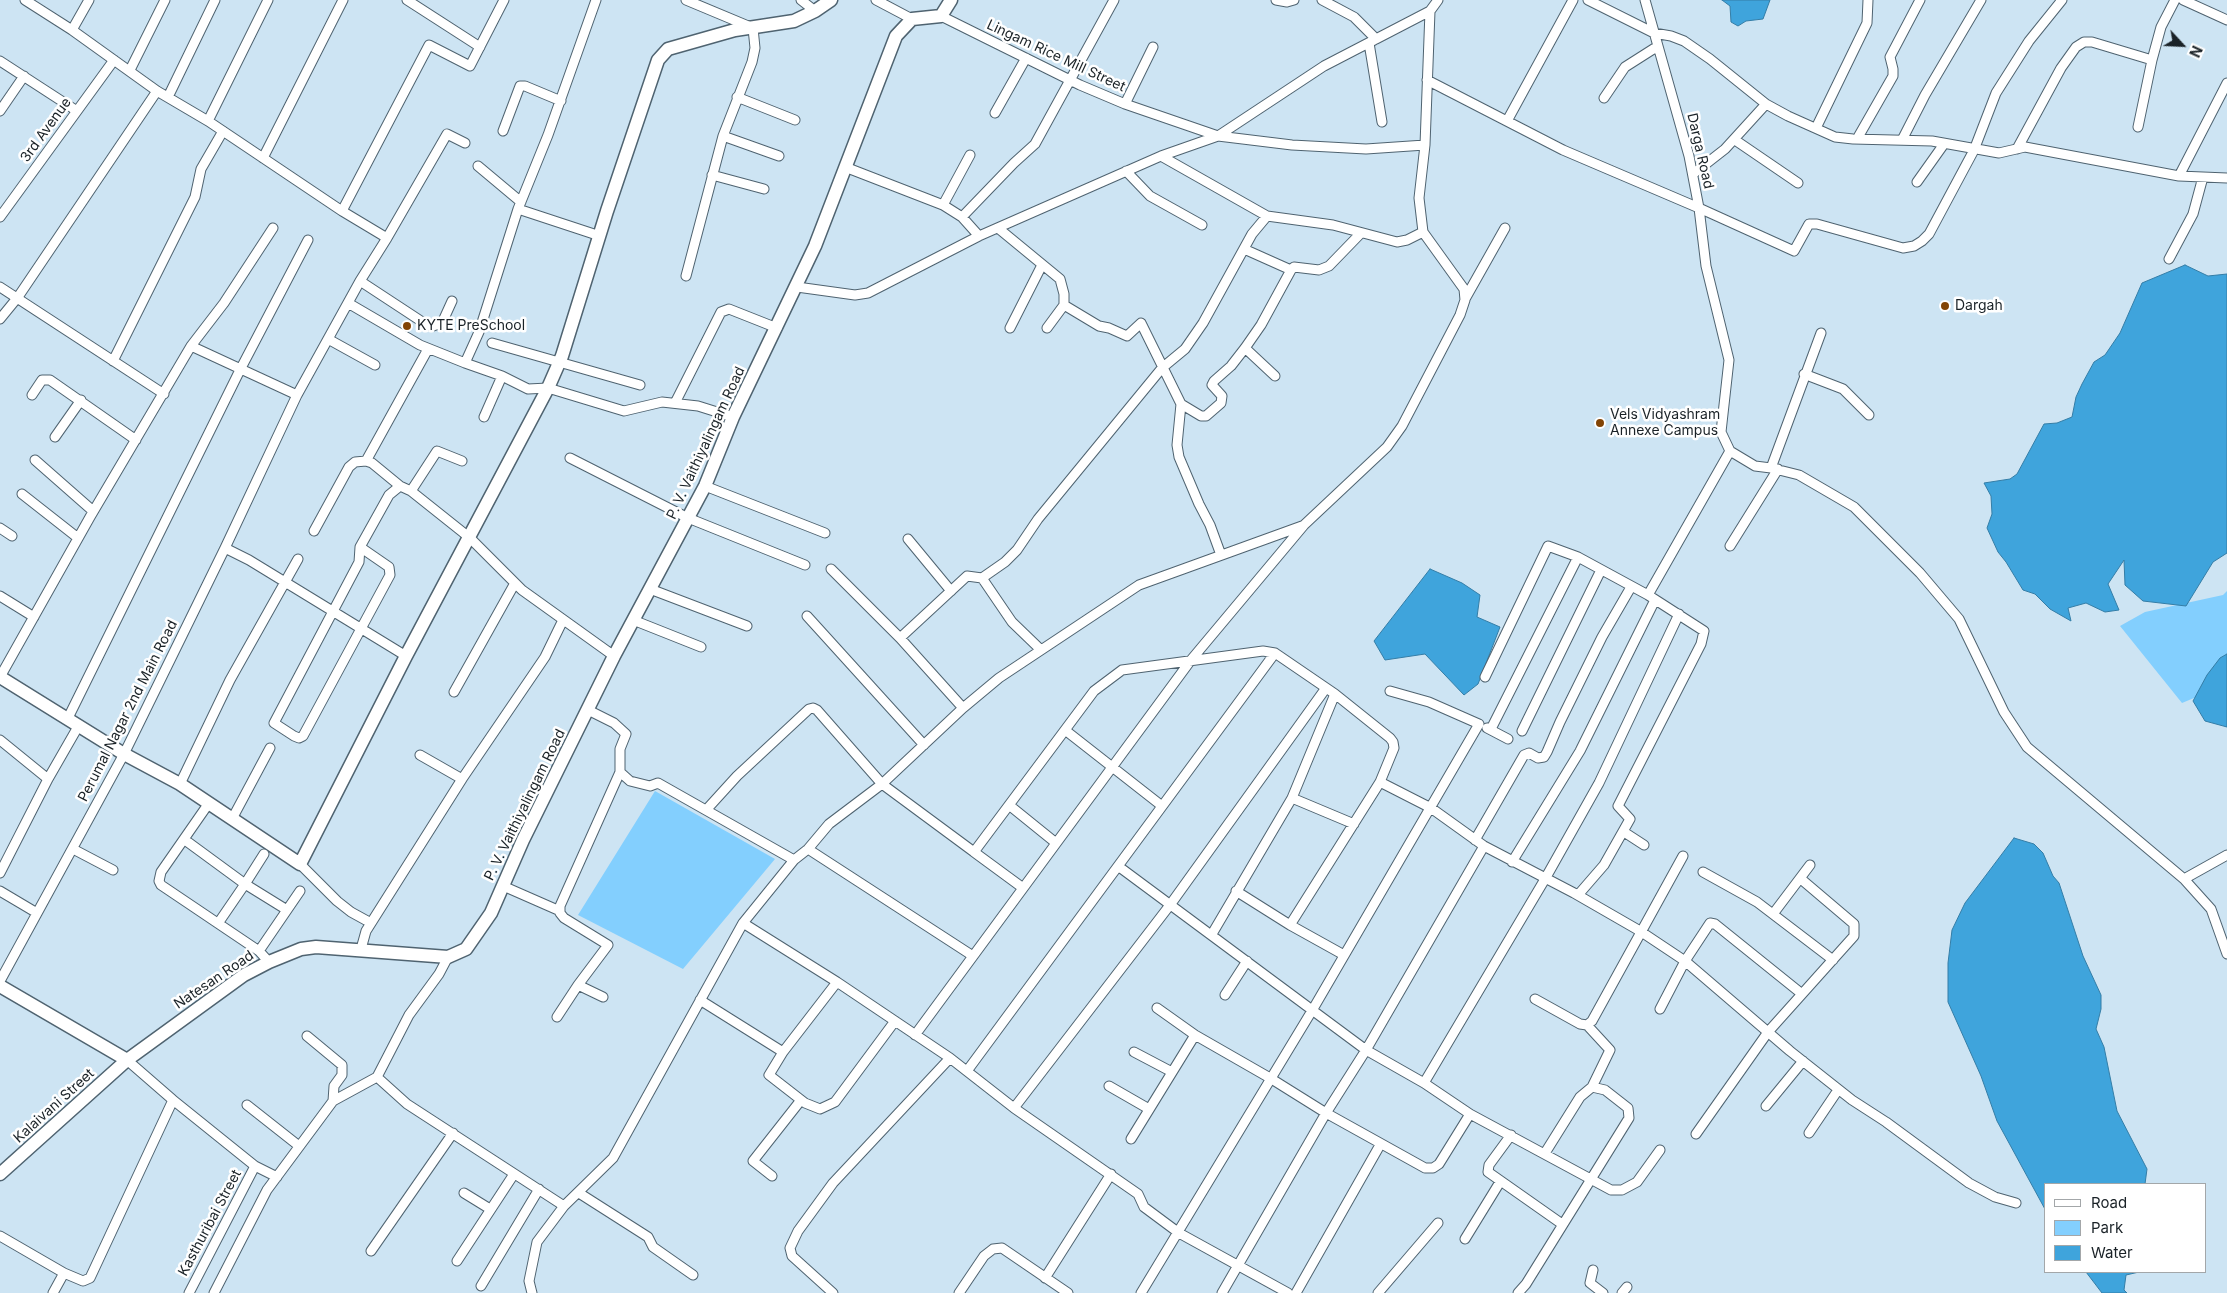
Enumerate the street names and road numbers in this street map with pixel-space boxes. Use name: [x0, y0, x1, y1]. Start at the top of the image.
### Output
street label: Lingam Rice Mill Street: [984, 16, 1128, 96]
street label: 3rd Avenue: [17, 95, 75, 165]
street label: Darga Road: [1683, 112, 1717, 190]
street label: P. V. Vaithiyalingam Road: [663, 364, 749, 522]
street label: Perumal Nagar 2nd Main Road: [75, 618, 181, 804]
street label: P. V. Vaithiyalingam Road: [481, 727, 569, 883]
street label: Natesan Road: [171, 947, 257, 1013]
street label: Kalaivani Street: [10, 1065, 98, 1147]
street label: Kasthuribai Street: [175, 1167, 245, 1279]

